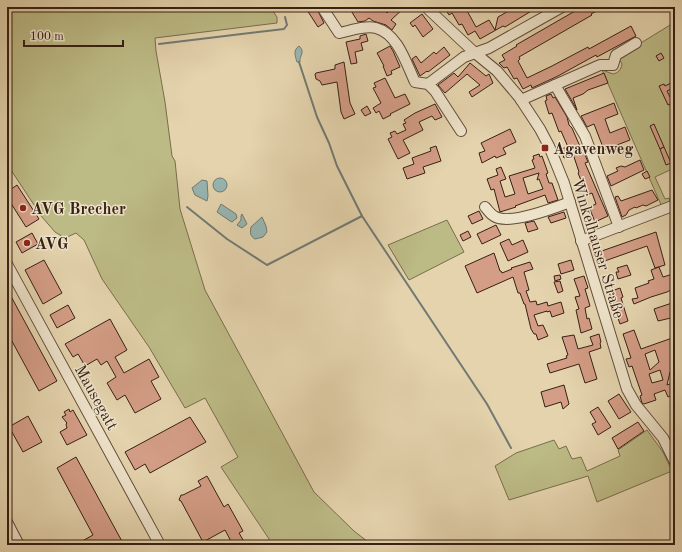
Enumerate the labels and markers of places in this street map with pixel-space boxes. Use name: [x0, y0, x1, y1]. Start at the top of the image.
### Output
place label: Agavenweg: [553, 142, 633, 158]
marker: Agavenweg: [540, 143, 550, 153]
place label: AVG Brecher: [31, 202, 126, 218]
marker: AVG Brecher: [18, 203, 28, 213]
place label: AVG: [35, 237, 69, 253]
marker: AVG: [22, 238, 32, 248]

